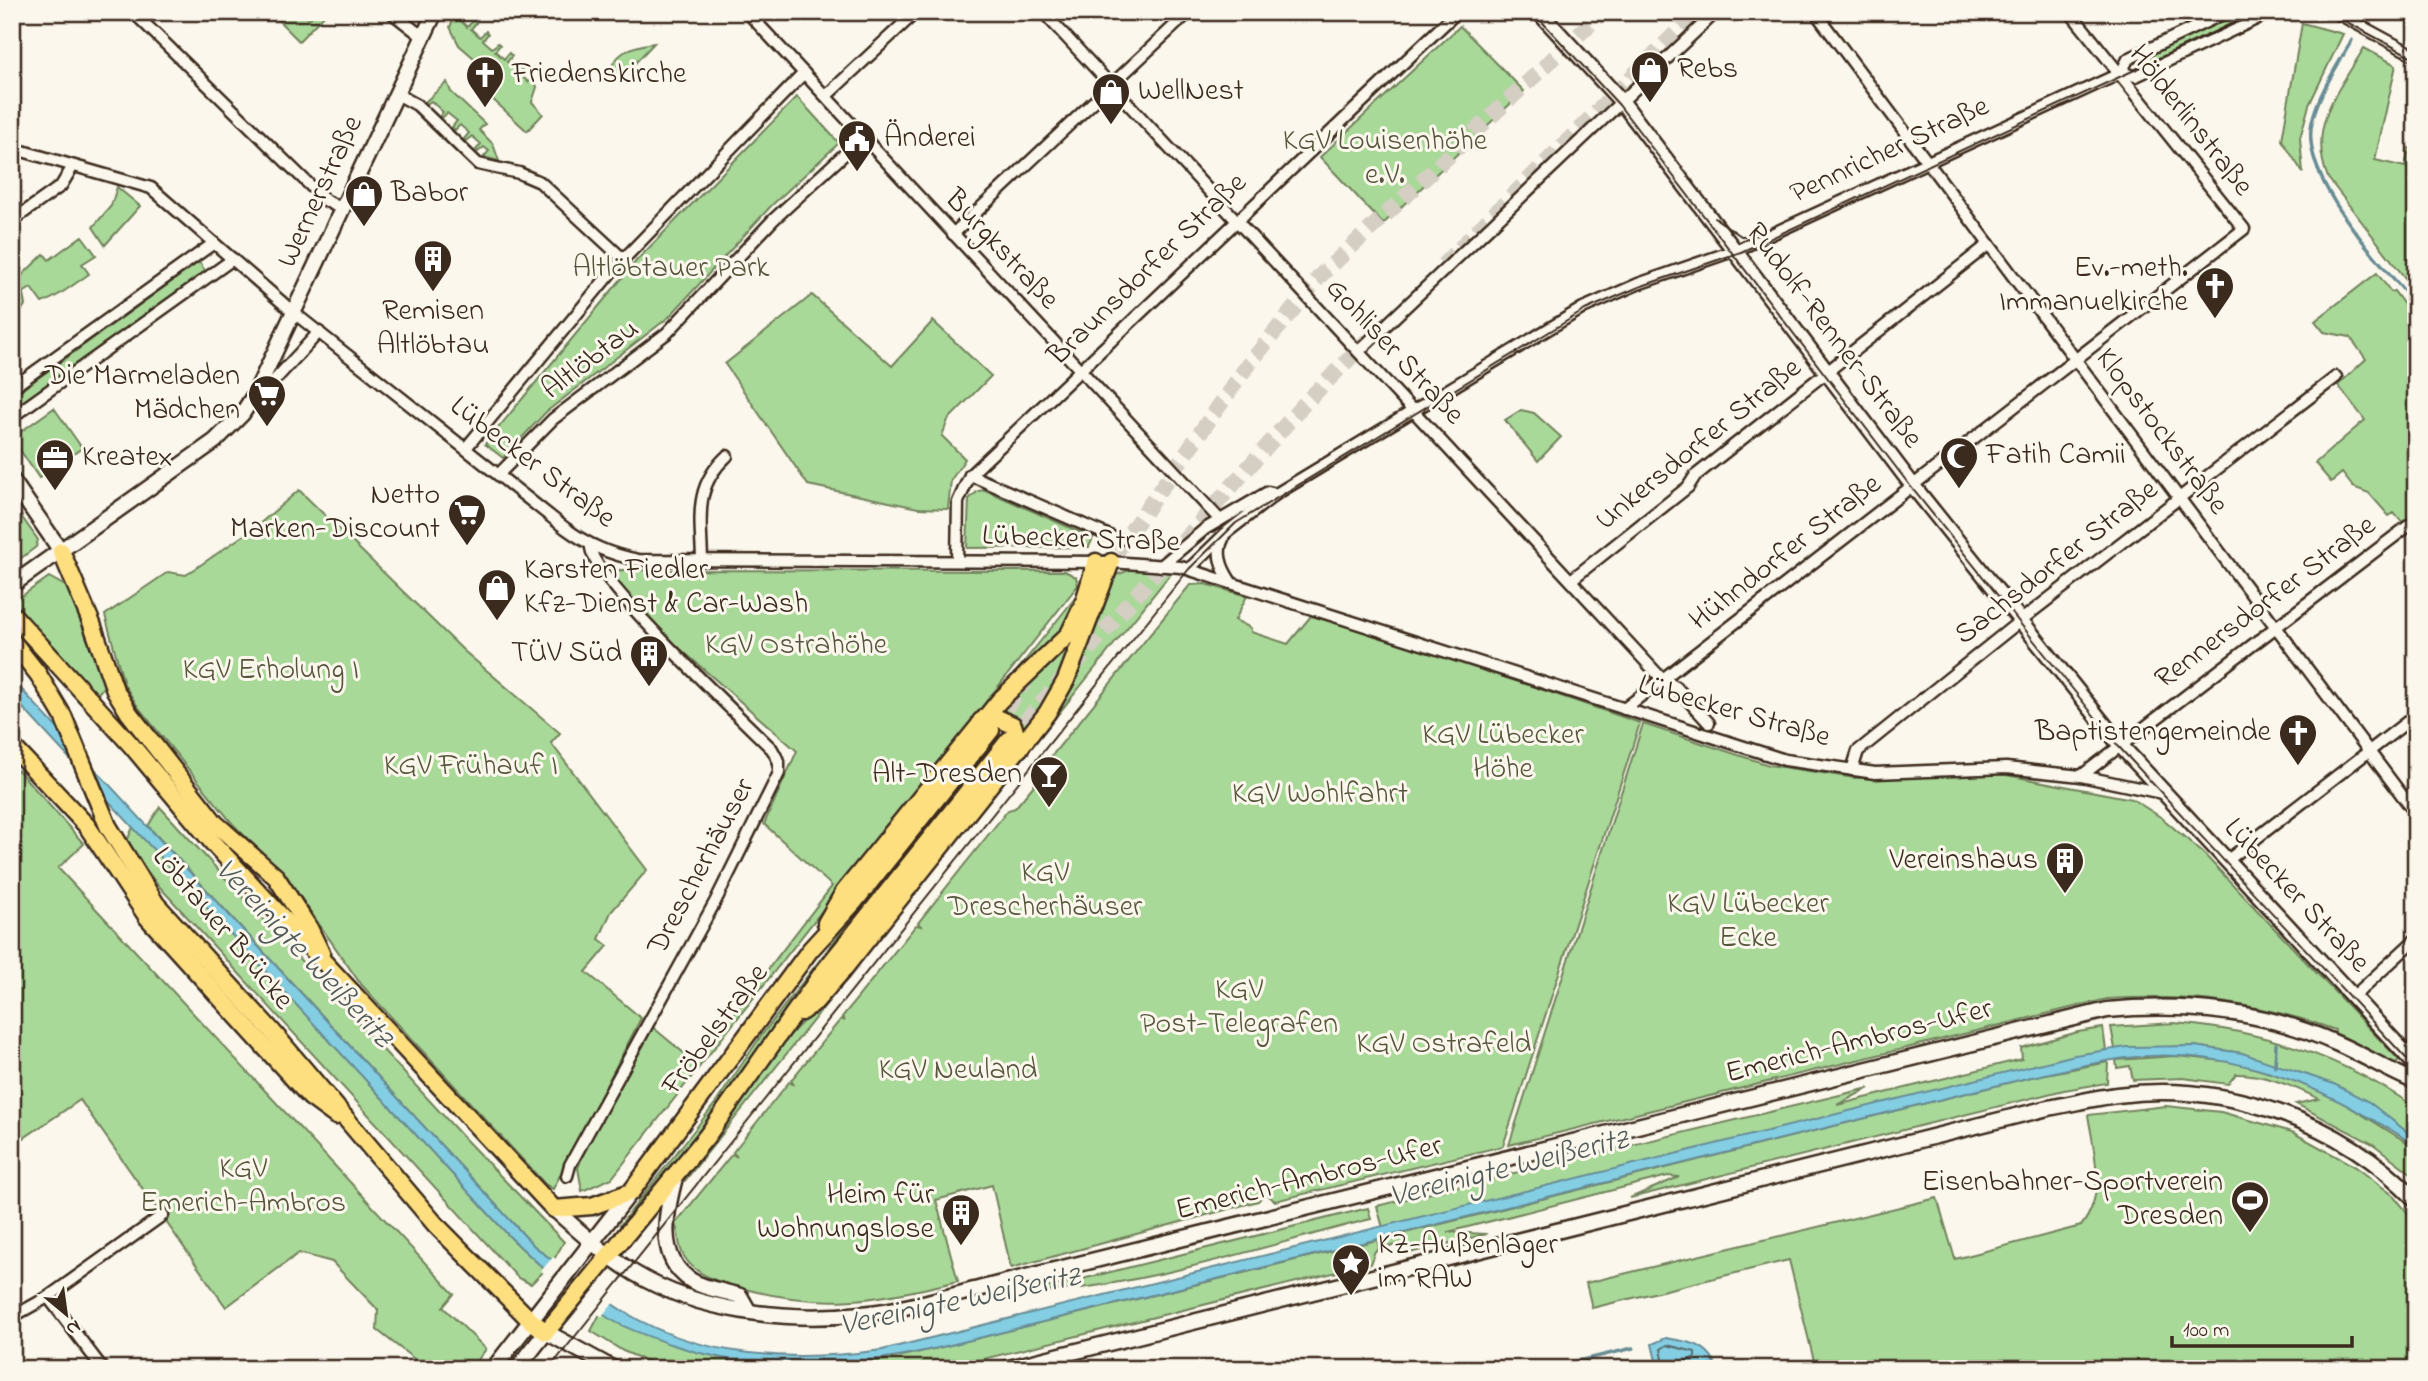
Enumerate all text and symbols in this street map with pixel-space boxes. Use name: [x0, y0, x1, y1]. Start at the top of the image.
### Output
street label: Hölderlinstraße: [2117, 36, 2264, 207]
place label: Rebs: [1677, 48, 1738, 92]
shop icon: Rebs: [1629, 49, 1671, 104]
place label: Friedenskirche: [511, 53, 687, 97]
church icon: Friedenskirche: [464, 54, 506, 109]
place label: WellNest: [1138, 70, 1244, 114]
shop icon: WellNest: [1090, 71, 1132, 126]
street label: Pennricher Straße: [1783, 85, 1997, 216]
street label: Wernerstraße: [267, 108, 376, 275]
place label: Änderei: [884, 117, 976, 161]
public building icon: Änderei: [836, 118, 878, 173]
park label: KGV Louisenhöhe e.V.: [1283, 120, 1488, 198]
street label: Braunsdorfer Straße: [1038, 163, 1258, 378]
place label: Babor: [390, 172, 469, 216]
shop icon: Babor: [343, 173, 385, 228]
street label: Burgkstraße: [932, 179, 1069, 321]
street label: Rudolf-Renner-Straße: [1733, 214, 1933, 459]
building icon: Remisen Altlöbtau: [412, 238, 454, 293]
park label: Altlöbtauer Park: [573, 247, 770, 291]
place label: Ev.-meth. Immanuelkirche: [1999, 247, 2189, 325]
church icon: Ev.-meth. Immanuelkirche: [2194, 265, 2236, 320]
street label: Gohliser Straße: [1314, 268, 1474, 436]
place label: Remisen Altlöbtau: [377, 290, 489, 368]
street label: Altlöbtau: [533, 309, 649, 411]
street label: Klopstockstraße: [2084, 339, 2239, 525]
street label: Unkersdorfer Straße: [1586, 347, 1812, 542]
place label: Die Marmeladen Mädchen: [44, 355, 240, 433]
supermarket icon: Die Marmeladen Mädchen: [246, 373, 288, 428]
street label: Lübecker Straße: [440, 386, 625, 541]
place label: Fatih Camii: [1985, 434, 2126, 478]
mosque icon: Fatih Camii: [1938, 435, 1980, 490]
place label: Kreatex: [82, 436, 172, 480]
office icon: Kreatex: [34, 437, 76, 492]
street label: Hühndorfer Straße: [1680, 463, 1892, 642]
street label: Sachsdorfer Straße: [1946, 469, 2169, 657]
place label: Netto Marken-Discount: [230, 474, 440, 552]
supermarket icon: Netto Marken-Discount: [446, 492, 488, 547]
street label: Rennersdorfer Straße: [2146, 505, 2387, 701]
street label: Lübecker Straße: [981, 515, 1181, 565]
place label: Karsten Fiedler Kfz-Dienst & Car-Wash: [524, 549, 808, 627]
shop icon: Karsten Fiedler Kfz-Dienst & Car-Wash: [476, 567, 518, 622]
park label: KGV Ostrahöhe: [705, 624, 888, 668]
place label: TÜV Süd: [511, 632, 622, 676]
building icon: TÜV Süd: [628, 633, 670, 688]
park label: KGV Erholung I: [183, 649, 359, 693]
street label: Lübecker Straße: [1633, 664, 1836, 761]
place label: Baptistengemeinde: [2034, 711, 2272, 755]
church icon: Baptistengemeinde: [2277, 712, 2319, 767]
park label: KGV Lübecker Höhe: [1422, 714, 1584, 792]
park label: KGV Frühauf I: [384, 745, 558, 789]
place label: Alt-Dresden: [872, 753, 1022, 797]
bar icon: Alt-Dresden: [1028, 754, 1070, 809]
street label: Drescherhäuser: [636, 770, 767, 964]
park label: KGV Wohlfahrt: [1232, 773, 1408, 817]
street label: Lübecker Straße: [2212, 809, 2380, 984]
street label: Löbtauer Brücke: [140, 838, 304, 1021]
place label: Vereinshaus: [1888, 839, 2038, 883]
building icon: Vereinshaus: [2044, 840, 2086, 895]
water label: Vereinigte Weißeritz: [203, 849, 405, 1061]
park label: KGV Drescherhäuser: [947, 852, 1143, 930]
park label: KGV Lübecker Ecke: [1667, 883, 1829, 961]
street label: Fröbelstraße: [651, 954, 781, 1106]
park label: KGV Post-Telegrafen: [1140, 969, 1338, 1047]
street label: Emerich-Ambros-Ufer: [1721, 987, 1997, 1096]
park label: KGV Ostrafeld: [1357, 1023, 1532, 1067]
park label: KGV Neuland: [879, 1049, 1037, 1093]
water label: Vereinigte Weißeritz: [1385, 1116, 1636, 1221]
street label: Emerich-Ambros-Ufer: [1171, 1124, 1447, 1233]
park label: KGV Emerich-Ambros: [140, 1148, 346, 1226]
place label: Eisenbahner-Sportverein Dresden: [1921, 1161, 2223, 1239]
place label: Heim für Wohnungslose: [757, 1174, 935, 1252]
sports icon: Eisenbahner-Sportverein Dresden: [2229, 1179, 2271, 1234]
building icon: Heim für Wohnungslose: [940, 1192, 982, 1247]
place label: KZ-Außenlager im RAW: [1378, 1224, 1558, 1302]
place icon: KZ-Außenlager im RAW: [1330, 1242, 1372, 1297]
water label: Vereinigte Weißeritz: [836, 1253, 1087, 1350]
north arrow: [32, 1280, 102, 1350]
scale bar: [2172, 1304, 2353, 1348]
text: N: [61, 1312, 85, 1342]
text: 100 m: [2183, 1316, 2229, 1346]

